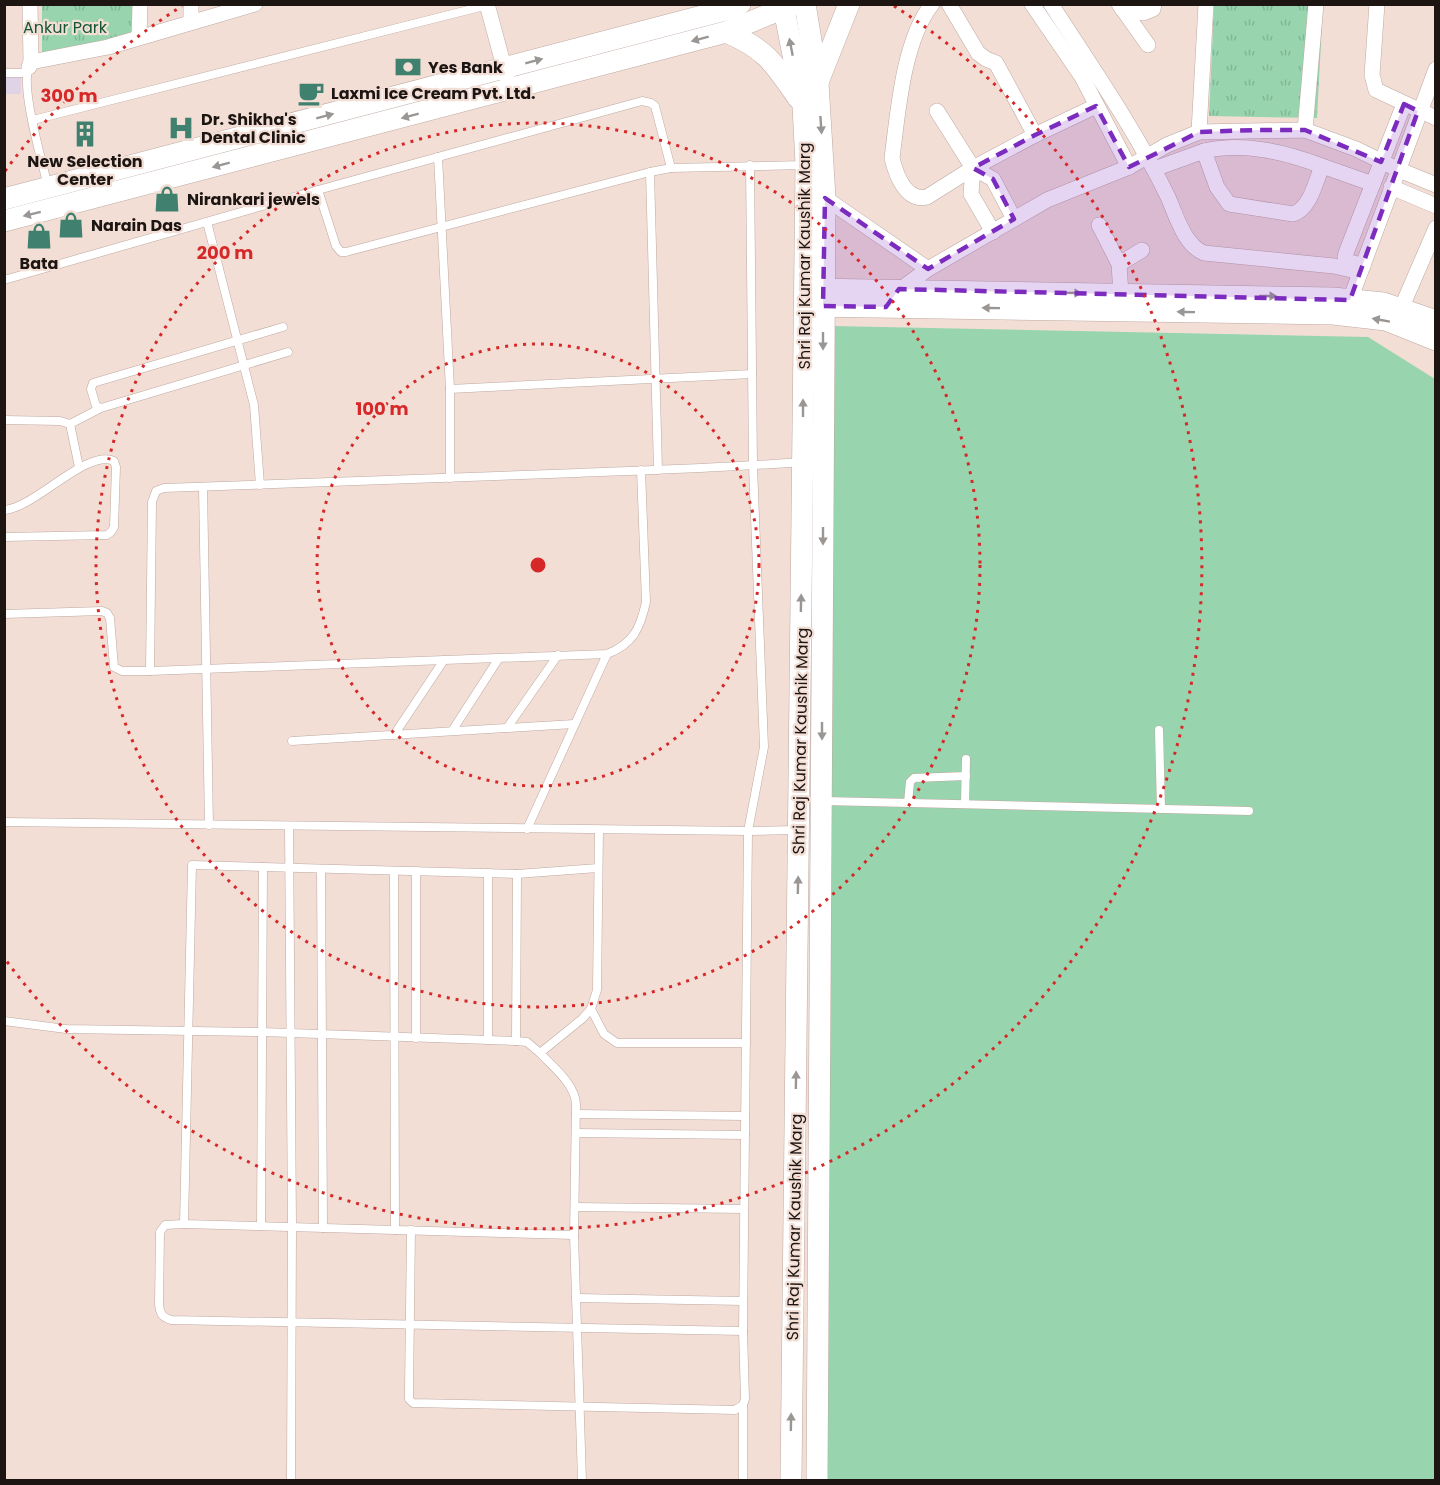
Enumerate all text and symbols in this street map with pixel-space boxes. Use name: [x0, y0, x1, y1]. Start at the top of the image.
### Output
park label: Ankur Park: [23, 16, 108, 39]
one-way arrow: [690, 34, 709, 44]
one-way arrow: [787, 37, 796, 56]
bank icon: Yes Bank: [393, 52, 423, 82]
one-way arrow: [525, 55, 543, 65]
place label: Yes Bank: [428, 56, 503, 79]
cafe icon: Laxmi Ice Cream Pvt. Ltd.: [296, 78, 326, 108]
place label: Laxmi Ice Cream Pvt. Ltd.: [331, 82, 536, 105]
text: 300 m: [40, 83, 98, 108]
place label: Dr. Shikha's Dental Clinic: [201, 108, 306, 149]
one-way arrow: [317, 111, 335, 120]
one-way arrow: [401, 111, 419, 121]
hospital icon: Dr. Shikha's Dental Clinic: [166, 113, 196, 143]
one-way arrow: [816, 115, 826, 134]
building icon: New Selection Center: [70, 119, 100, 149]
street label: Shri Raj Kumar Kaushik Marg: [793, 142, 816, 370]
place label: New Selection Center: [27, 150, 143, 191]
one-way arrow: [212, 161, 230, 171]
shop icon: Nirankari jewels: [152, 184, 182, 214]
place label: Nirankari jewels: [187, 188, 320, 211]
one-way arrow: [23, 209, 41, 219]
shop icon: Narain Das: [56, 210, 86, 240]
place label: Narain Das: [91, 214, 182, 237]
shop icon: Bata: [24, 221, 54, 251]
text: 200 m: [197, 240, 253, 265]
place label: Bata: [20, 252, 58, 275]
one-way arrow: [1063, 288, 1082, 297]
one-way arrow: [1258, 292, 1277, 301]
one-way arrow: [982, 304, 1001, 313]
one-way arrow: [1177, 307, 1196, 316]
one-way arrow: [1371, 315, 1390, 324]
one-way arrow: [818, 331, 828, 350]
text: 100 m: [355, 396, 409, 421]
one-way arrow: [798, 399, 808, 418]
one-way arrow: [818, 526, 828, 545]
centre of rings: [528, 555, 548, 575]
one-way arrow: [796, 594, 806, 613]
street label: Shri Raj Kumar Kaushik Marg: [787, 627, 814, 855]
one-way arrow: [817, 721, 827, 740]
one-way arrow: [793, 876, 803, 895]
one-way arrow: [791, 1071, 800, 1090]
street label: Shri Raj Kumar Kaushik Marg: [781, 1113, 808, 1341]
one-way arrow: [787, 1413, 796, 1432]

